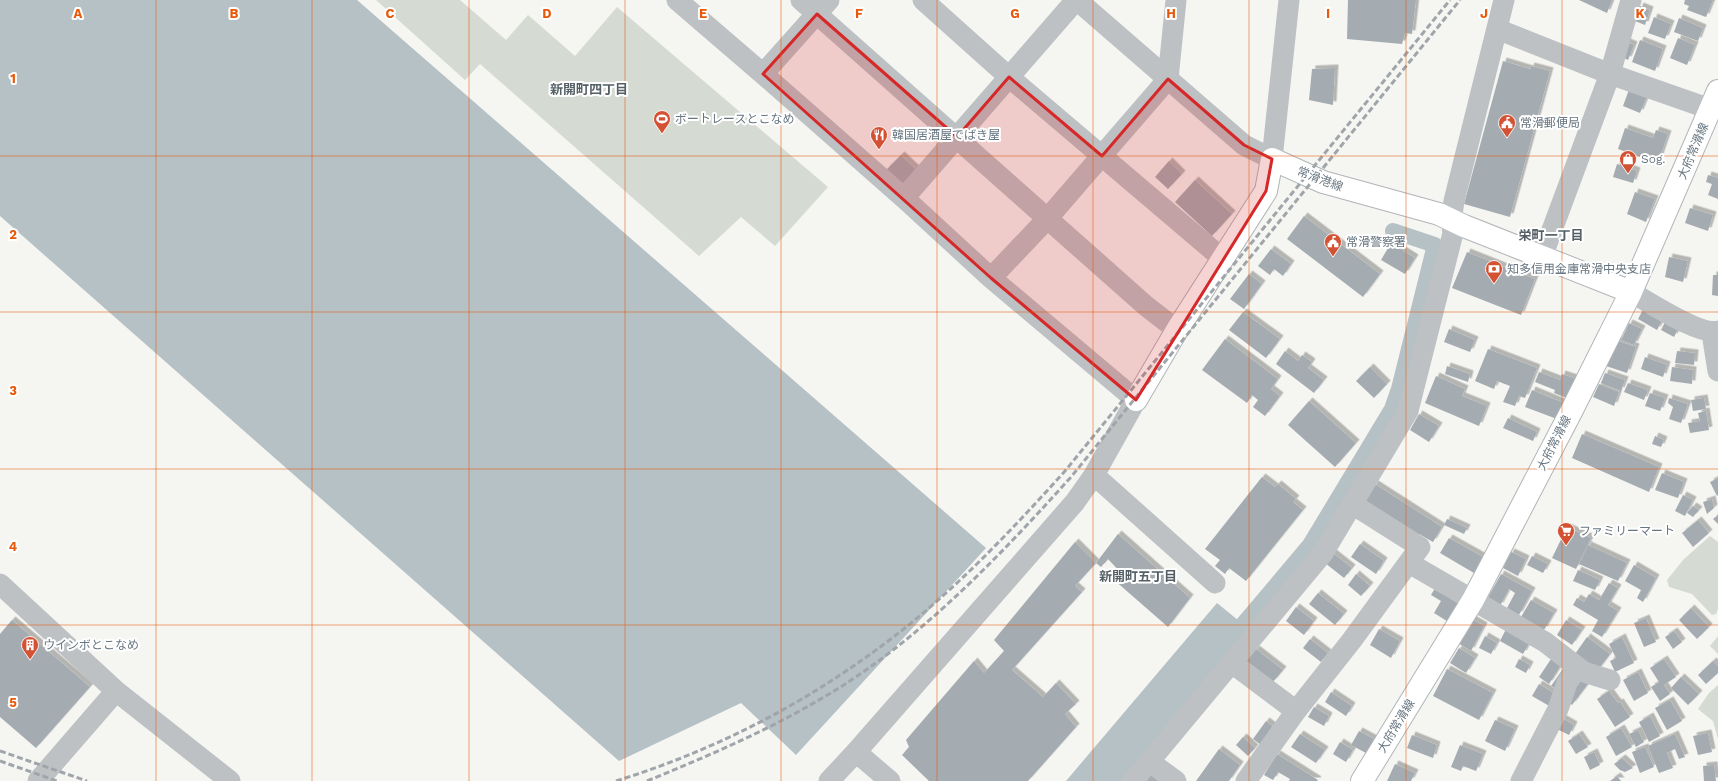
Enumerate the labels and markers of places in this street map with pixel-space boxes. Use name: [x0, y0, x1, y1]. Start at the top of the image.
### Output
sports icon: ボートレースとこなめ: [652, 109, 672, 134]
place label: ボートレースとこなめ: [675, 112, 794, 126]
public building icon: 常滑郵便局: [1497, 113, 1517, 138]
place label: 常滑郵便局: [1520, 116, 1580, 130]
restaurant icon: 韓国居酒屋でばき屋: [869, 125, 889, 150]
place label: 韓国居酒屋でばき屋: [892, 128, 1000, 142]
shop icon: Sog.: [1618, 149, 1638, 174]
place label: Sog.: [1641, 152, 1665, 166]
public building icon: 常滑警察署: [1323, 232, 1343, 257]
place label: 常滑警察署: [1346, 235, 1406, 249]
bank icon: 知多信用金庫常滑中央支店: [1484, 259, 1504, 284]
place label: 知多信用金庫常滑中央支店: [1507, 262, 1651, 276]
supermarket icon: ファミリーマート: [1556, 521, 1576, 546]
place label: ファミリーマート: [1579, 524, 1675, 538]
building icon: ウインボとこなめ: [20, 635, 40, 660]
place label: ウインボとこなめ: [43, 638, 139, 652]

